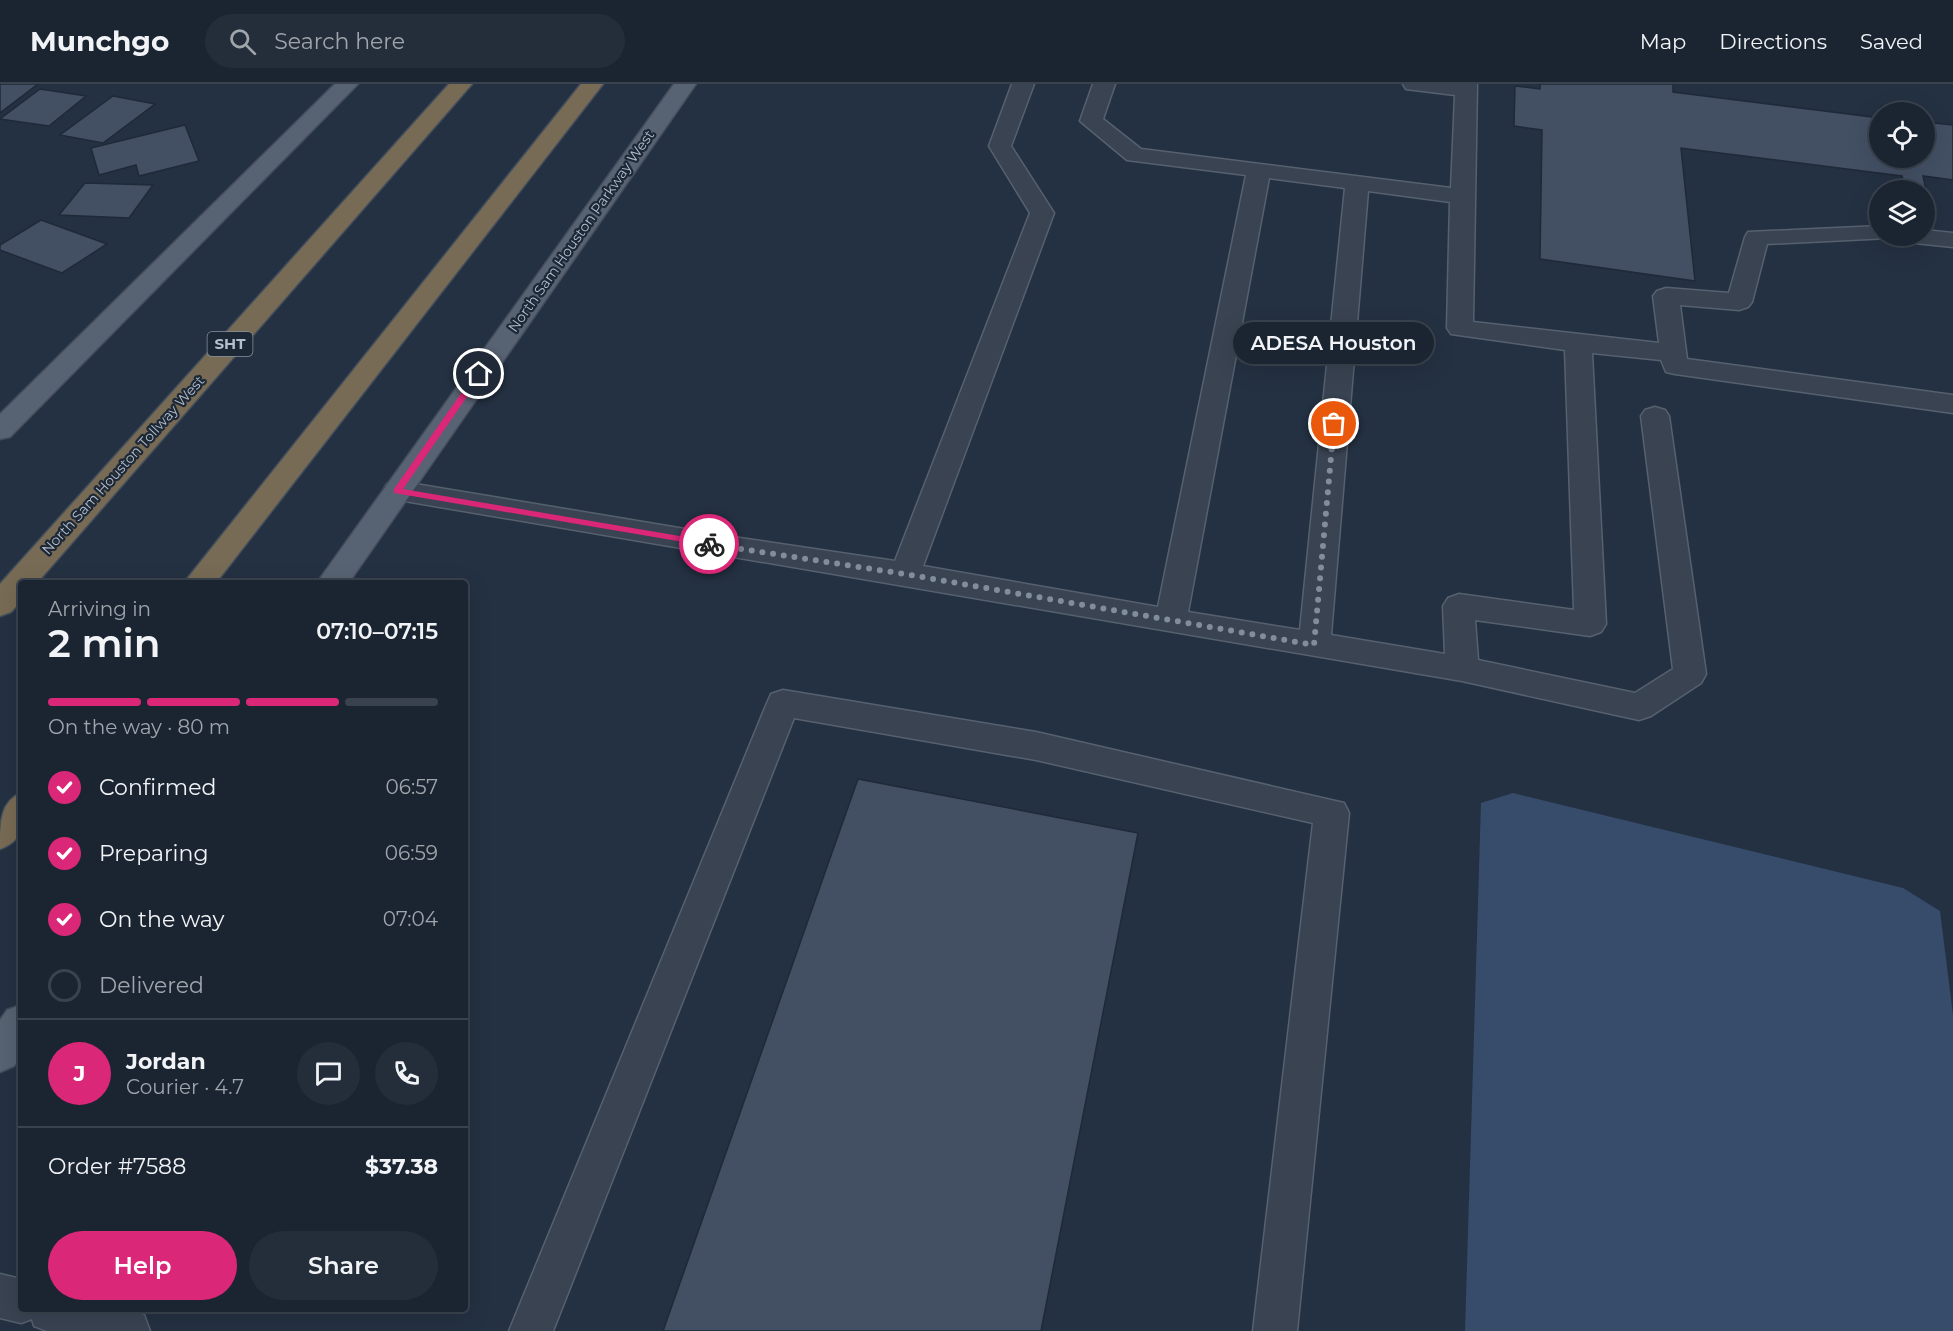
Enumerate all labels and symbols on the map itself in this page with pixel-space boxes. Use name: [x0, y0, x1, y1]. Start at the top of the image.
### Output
street label: North Sam Houston Parkway West: [504, 126, 658, 336]
callout: ADESA Houston: [1234, 322, 1434, 364]
road number: SHT: [208, 332, 252, 356]
pin: [453, 348, 504, 399]
street label: North Sam Houston Tollway West: [38, 372, 208, 558]
pin: [1308, 398, 1359, 449]
courier: [679, 514, 739, 574]

